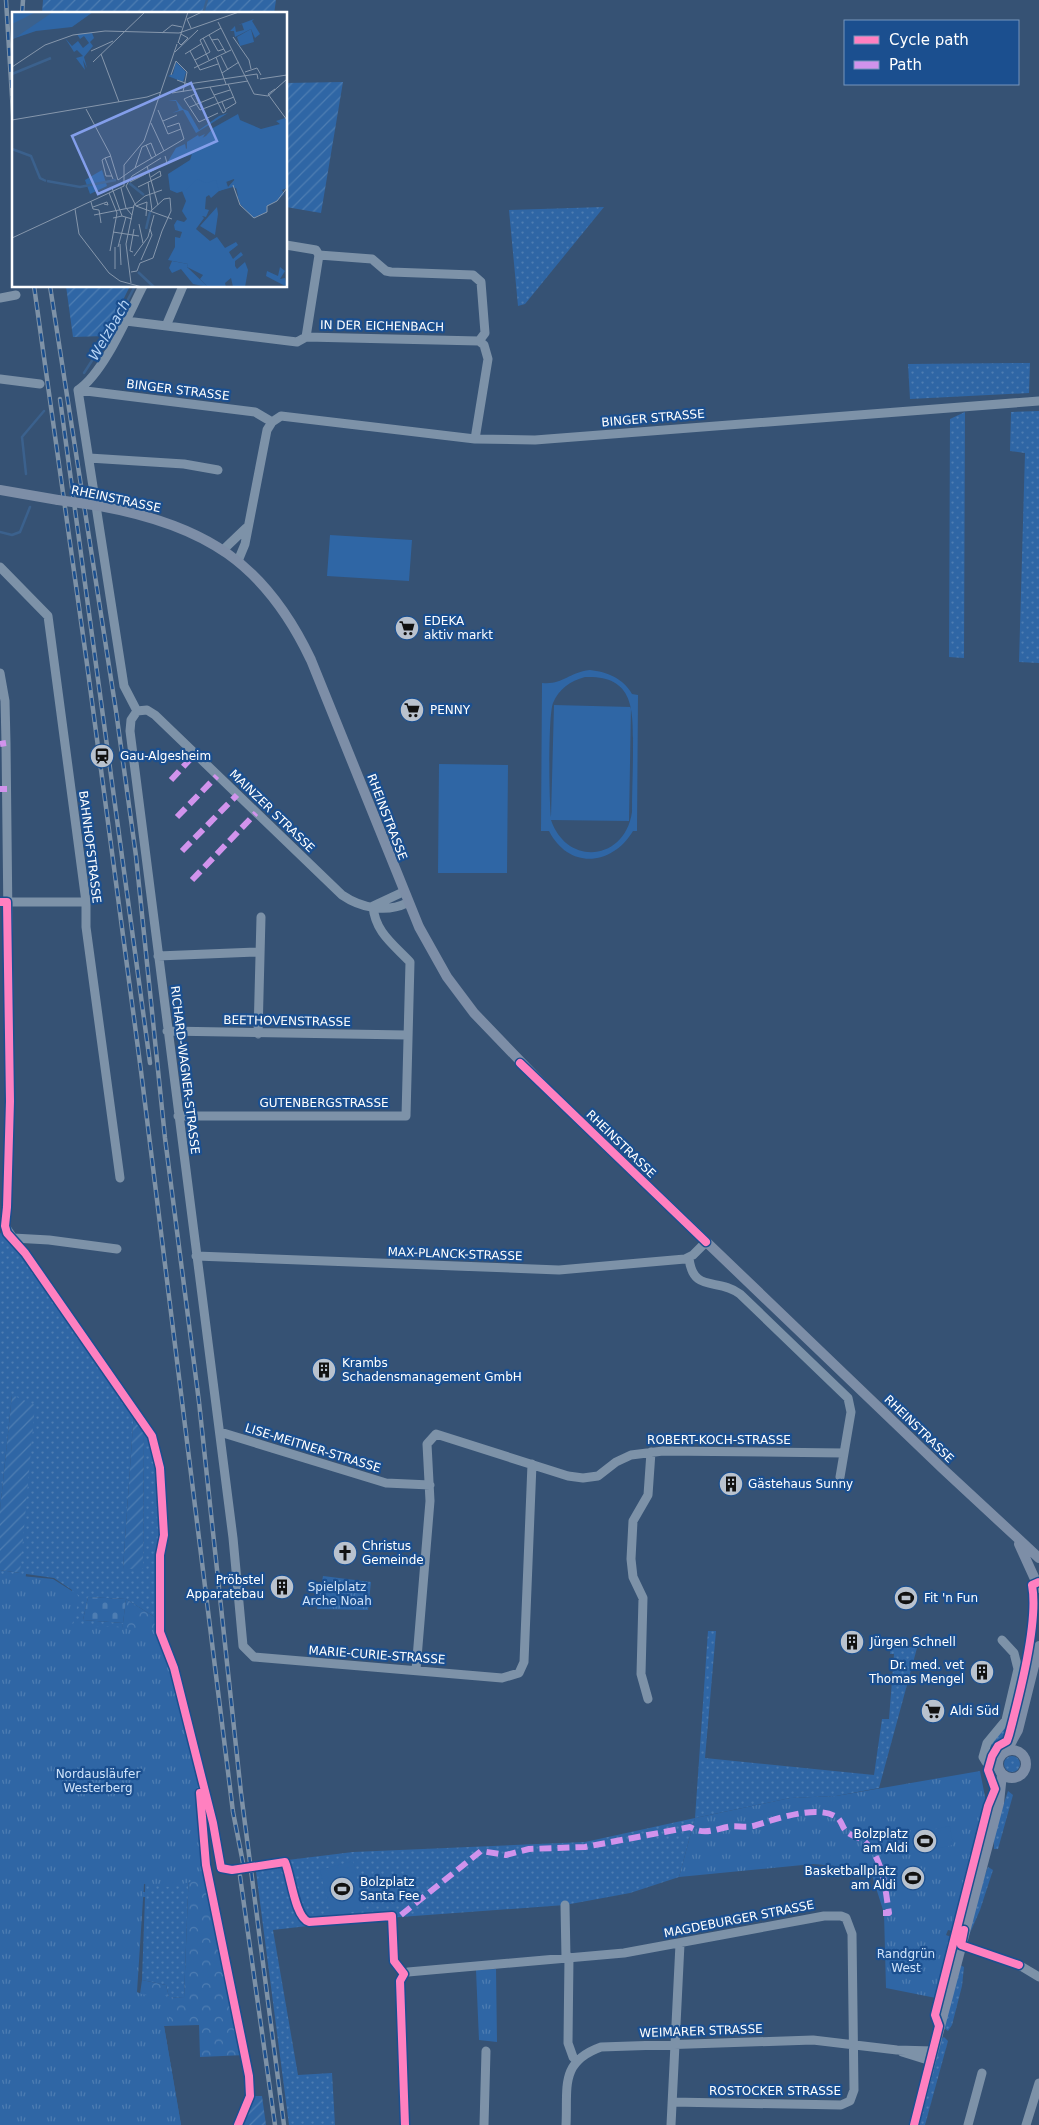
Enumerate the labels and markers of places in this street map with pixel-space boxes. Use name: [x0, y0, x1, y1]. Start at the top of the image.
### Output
place label: EDEKA aktiv markt: [424, 614, 493, 642]
supermarket icon: EDEKA aktiv markt: [394, 615, 420, 641]
supermarket icon: PENNY: [399, 697, 425, 723]
place label: PENNY: [430, 703, 471, 717]
station icon: Gau-Algesheim: [89, 743, 115, 769]
place label: Gau-Algesheim: [120, 749, 211, 763]
place label: Krambs Schadensmanagement GmbH: [342, 1356, 522, 1384]
building icon: Krambs Schadensmanagement GmbH: [311, 1357, 337, 1383]
building icon: Gästehaus Sunny: [718, 1471, 744, 1497]
place label: Gästehaus Sunny: [748, 1477, 853, 1491]
place label: Christus Gemeinde: [362, 1539, 424, 1567]
church icon: Christus Gemeinde: [332, 1540, 358, 1566]
place label: Pröbstel Apparatebau: [186, 1573, 264, 1601]
building icon: Pröbstel Apparatebau: [269, 1574, 295, 1600]
sports icon: Fit 'n Fun: [893, 1585, 919, 1611]
place label: Fit 'n Fun: [924, 1591, 978, 1605]
building icon: Jürgen Schnell: [839, 1629, 865, 1655]
place label: Jürgen Schnell: [869, 1635, 956, 1649]
place label: Dr. med. vet Thomas Mengel: [868, 1658, 964, 1686]
building icon: Dr. med. vet Thomas Mengel: [969, 1659, 995, 1685]
supermarket icon: Aldi Süd: [920, 1698, 946, 1724]
place label: Aldi Süd: [950, 1704, 999, 1718]
place label: Bolzplatz am Aldi: [853, 1827, 908, 1855]
sports icon: Bolzplatz am Aldi: [912, 1828, 938, 1854]
place label: Basketballplatz am Aldi: [805, 1864, 896, 1892]
sports icon: Basketballplatz am Aldi: [900, 1865, 926, 1891]
place label: Bolzplatz Santa Fee: [360, 1875, 419, 1903]
sports icon: Bolzplatz Santa Fee: [329, 1876, 355, 1902]

